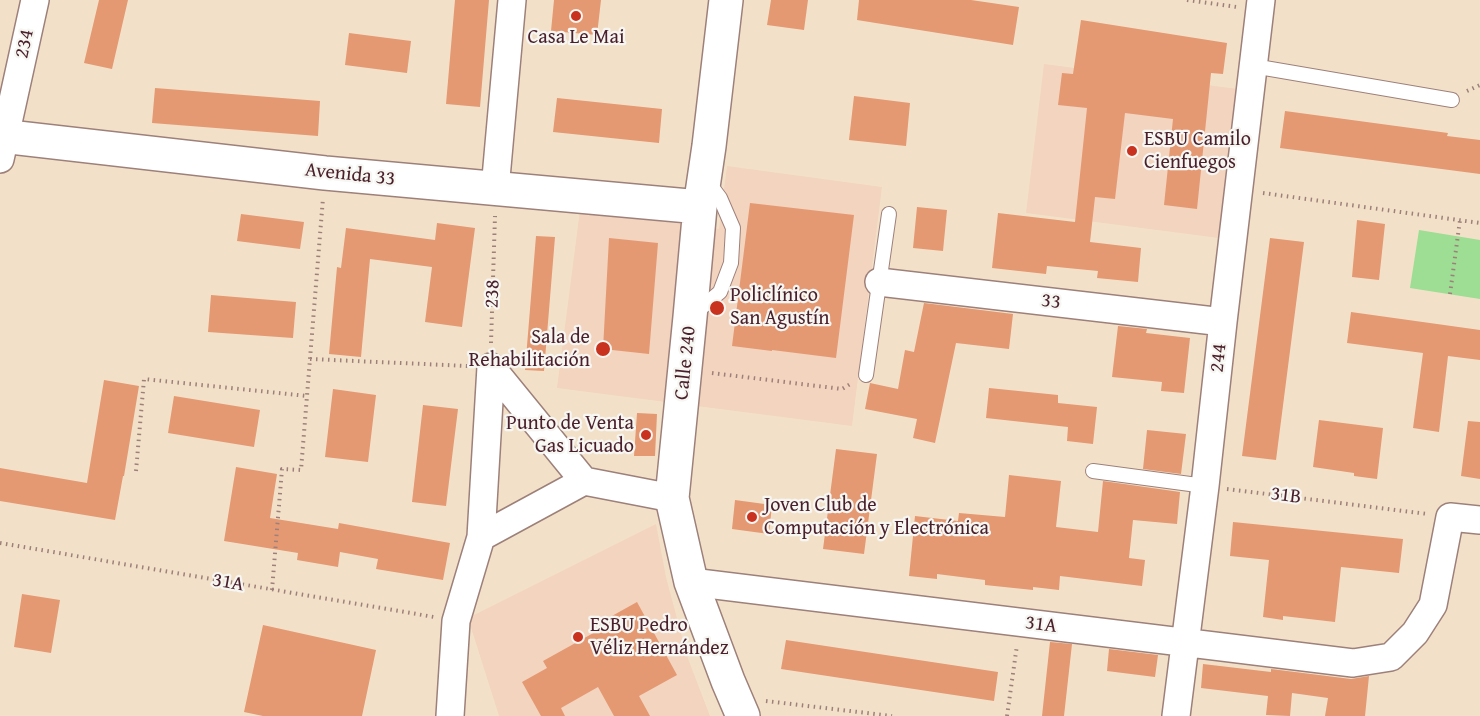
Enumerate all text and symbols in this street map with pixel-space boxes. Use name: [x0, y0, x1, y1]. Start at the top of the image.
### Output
marker: Casa Le Mai: [569, 9, 583, 23]
place label: Casa Le Mai: [527, 26, 625, 50]
street label: 234: [10, 27, 40, 61]
place label: ESBU Camilo Cienfuegos: [1144, 128, 1251, 175]
marker: ESBU Camilo Cienfuegos: [1125, 144, 1139, 158]
street label: Avenida 33: [304, 158, 396, 192]
street label: 238: [481, 279, 505, 309]
place label: Policlínico San Agustín: [730, 284, 830, 331]
street label: 33: [1040, 289, 1062, 315]
marker: Policlínico San Agustín: [708, 299, 726, 317]
street label: Calle 240: [670, 325, 702, 401]
place label: Sala de Rehabilitación: [469, 326, 590, 373]
marker: Sala de Rehabilitación: [594, 340, 612, 358]
street label: 244: [1206, 342, 1232, 374]
place label: Punto de Venta Gas Licuado: [506, 412, 634, 459]
marker: Punto de Venta Gas Licuado: [639, 428, 653, 442]
street label: 31B: [1269, 482, 1303, 510]
place label: Joven Club de Computación y Electrónica: [764, 494, 989, 541]
marker: Joven Club de Computación y Electrónica: [745, 510, 759, 524]
street label: 31A: [210, 568, 246, 598]
street label: 31A: [1024, 611, 1058, 639]
place label: ESBU Pedro Véliz Hernández: [590, 614, 728, 661]
marker: ESBU Pedro Véliz Hernández: [571, 630, 585, 644]

